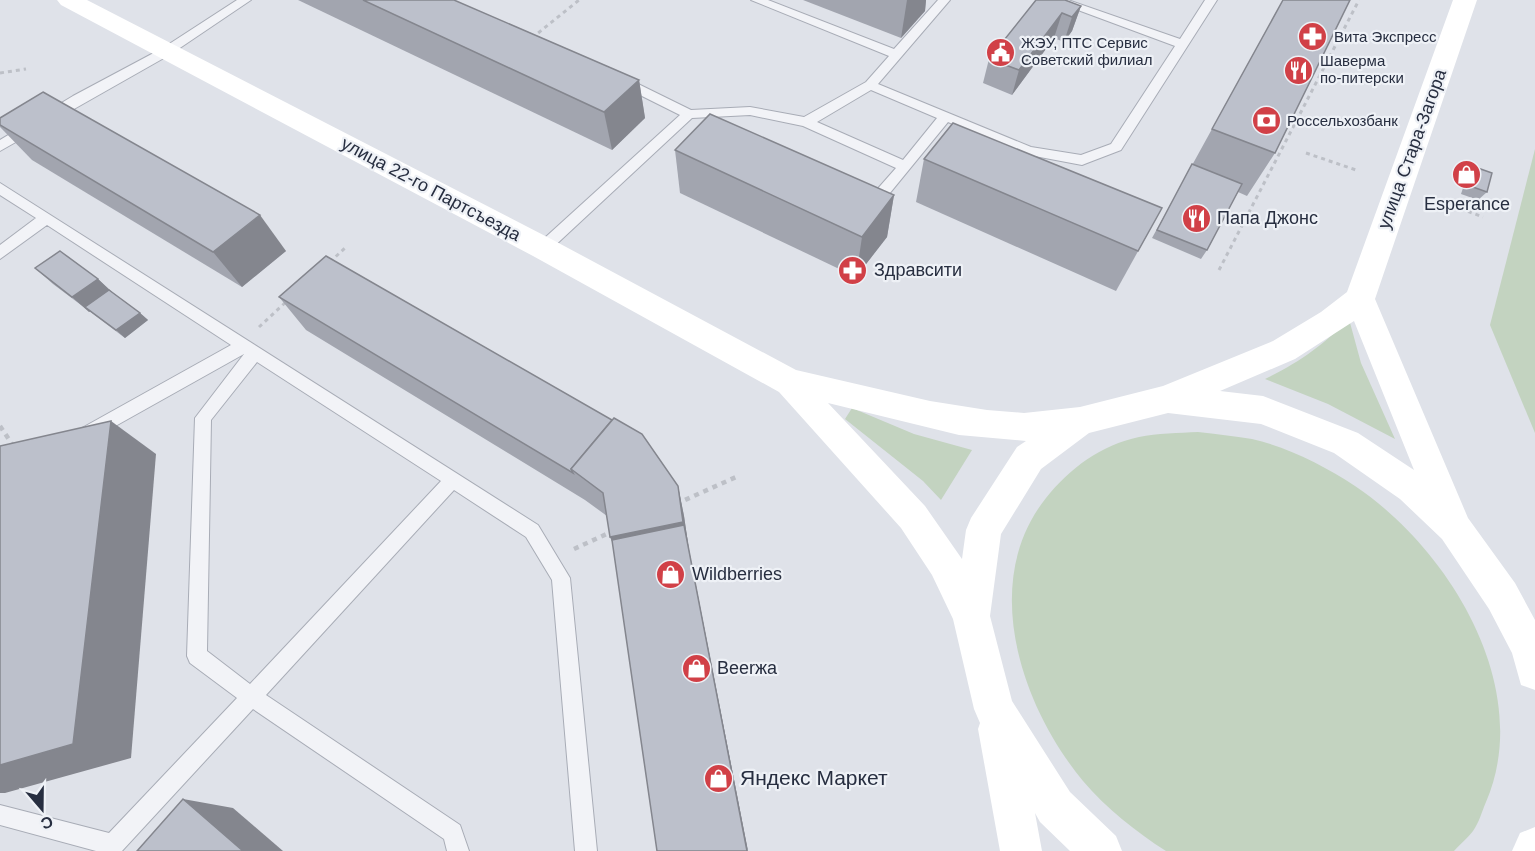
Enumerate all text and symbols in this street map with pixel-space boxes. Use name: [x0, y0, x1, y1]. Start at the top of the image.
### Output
pharmacy icon: Вита Экспресс: [1297, 21, 1329, 53]
place label: Вита Экспресс: [1334, 28, 1437, 45]
place label: ЖЭУ, ПТС Сервис Советский филиал: [1021, 34, 1152, 68]
public building icon: ЖЭУ, ПТС Сервис Советский филиал: [984, 36, 1016, 68]
place label: Шаверма по-питерски: [1320, 52, 1404, 86]
restaurant icon: Шаверма по-питерски: [1283, 54, 1315, 86]
street label: улица Стара-Загора: [1374, 65, 1451, 232]
bank icon: Россельхозбанк: [1250, 105, 1282, 137]
place label: Россельхозбанк: [1287, 112, 1398, 129]
street label: улица 22-го Партсъезда: [338, 133, 525, 245]
shop icon: Esperance: [1451, 159, 1483, 191]
place label: Esperance: [1424, 194, 1510, 214]
restaurant icon: Папа Джонс: [1180, 202, 1212, 234]
place label: Папа Джонс: [1217, 208, 1318, 228]
pharmacy icon: Здравсити: [837, 254, 869, 286]
place label: Здравсити: [874, 260, 962, 280]
shop icon: Wildberries: [655, 558, 687, 590]
place label: Wildberries: [692, 564, 782, 584]
shop icon: Beerжа: [680, 652, 712, 684]
place label: Beerжа: [717, 658, 778, 678]
shop icon: Яндекс Маркет: [703, 762, 735, 794]
place label: Яндекс Маркет: [740, 766, 888, 789]
north arrow: [12, 779, 72, 839]
text: С: [38, 813, 55, 833]

